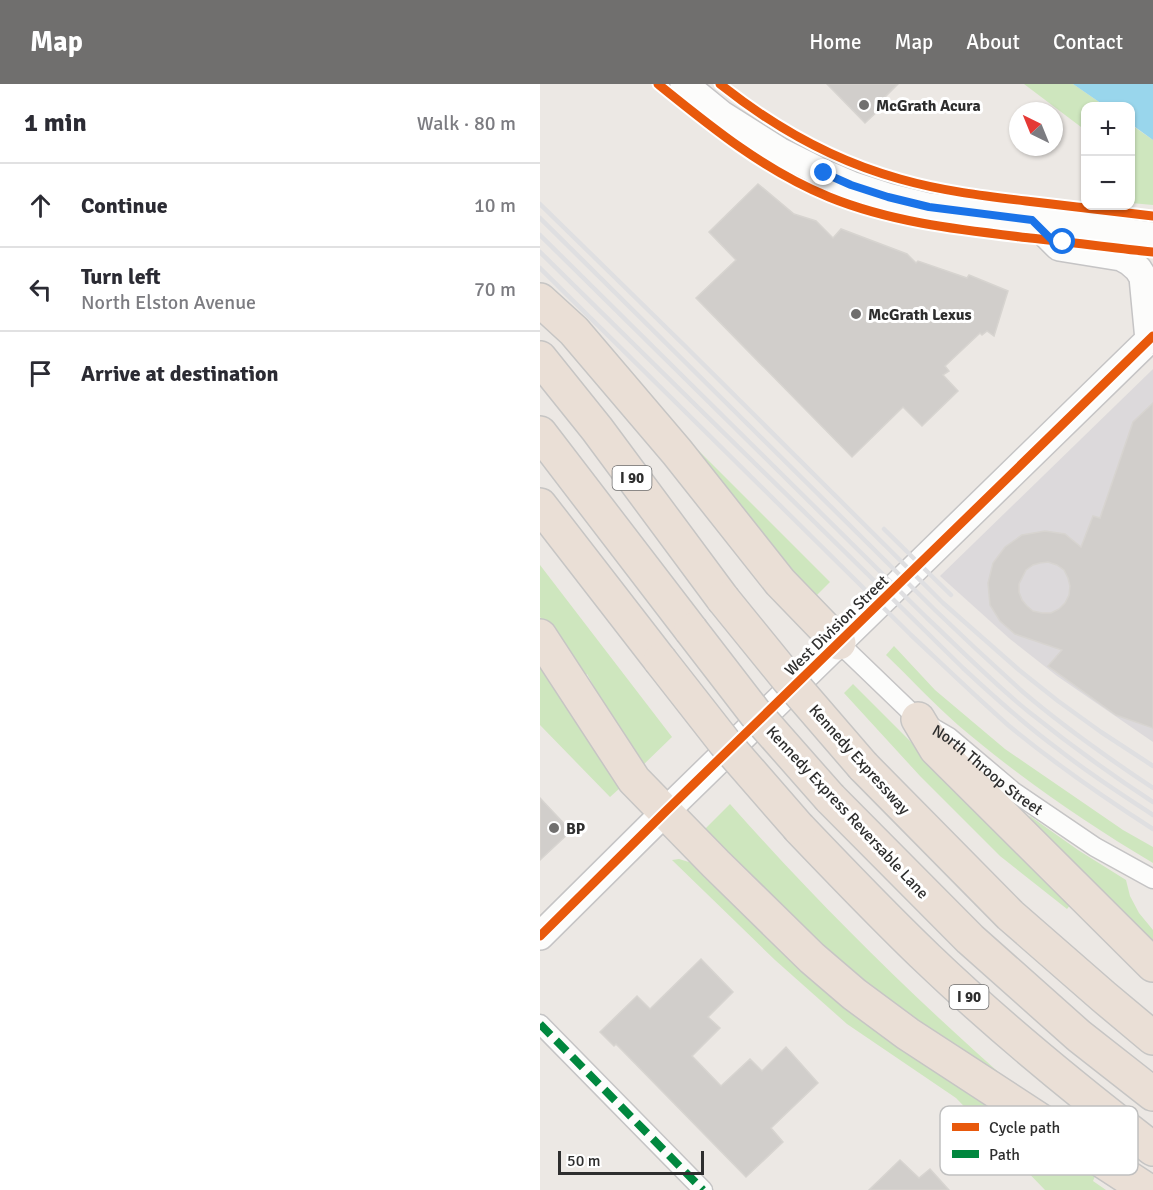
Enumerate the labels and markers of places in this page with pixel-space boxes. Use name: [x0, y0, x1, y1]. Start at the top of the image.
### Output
place label: McGrath Acura: [876, 96, 981, 116]
marker: McGrath Acura: [857, 98, 871, 112]
place label: McGrath Lexus: [868, 305, 972, 325]
marker: McGrath Lexus: [849, 307, 863, 321]
place label: BP: [566, 819, 585, 839]
marker: BP: [547, 821, 561, 835]

